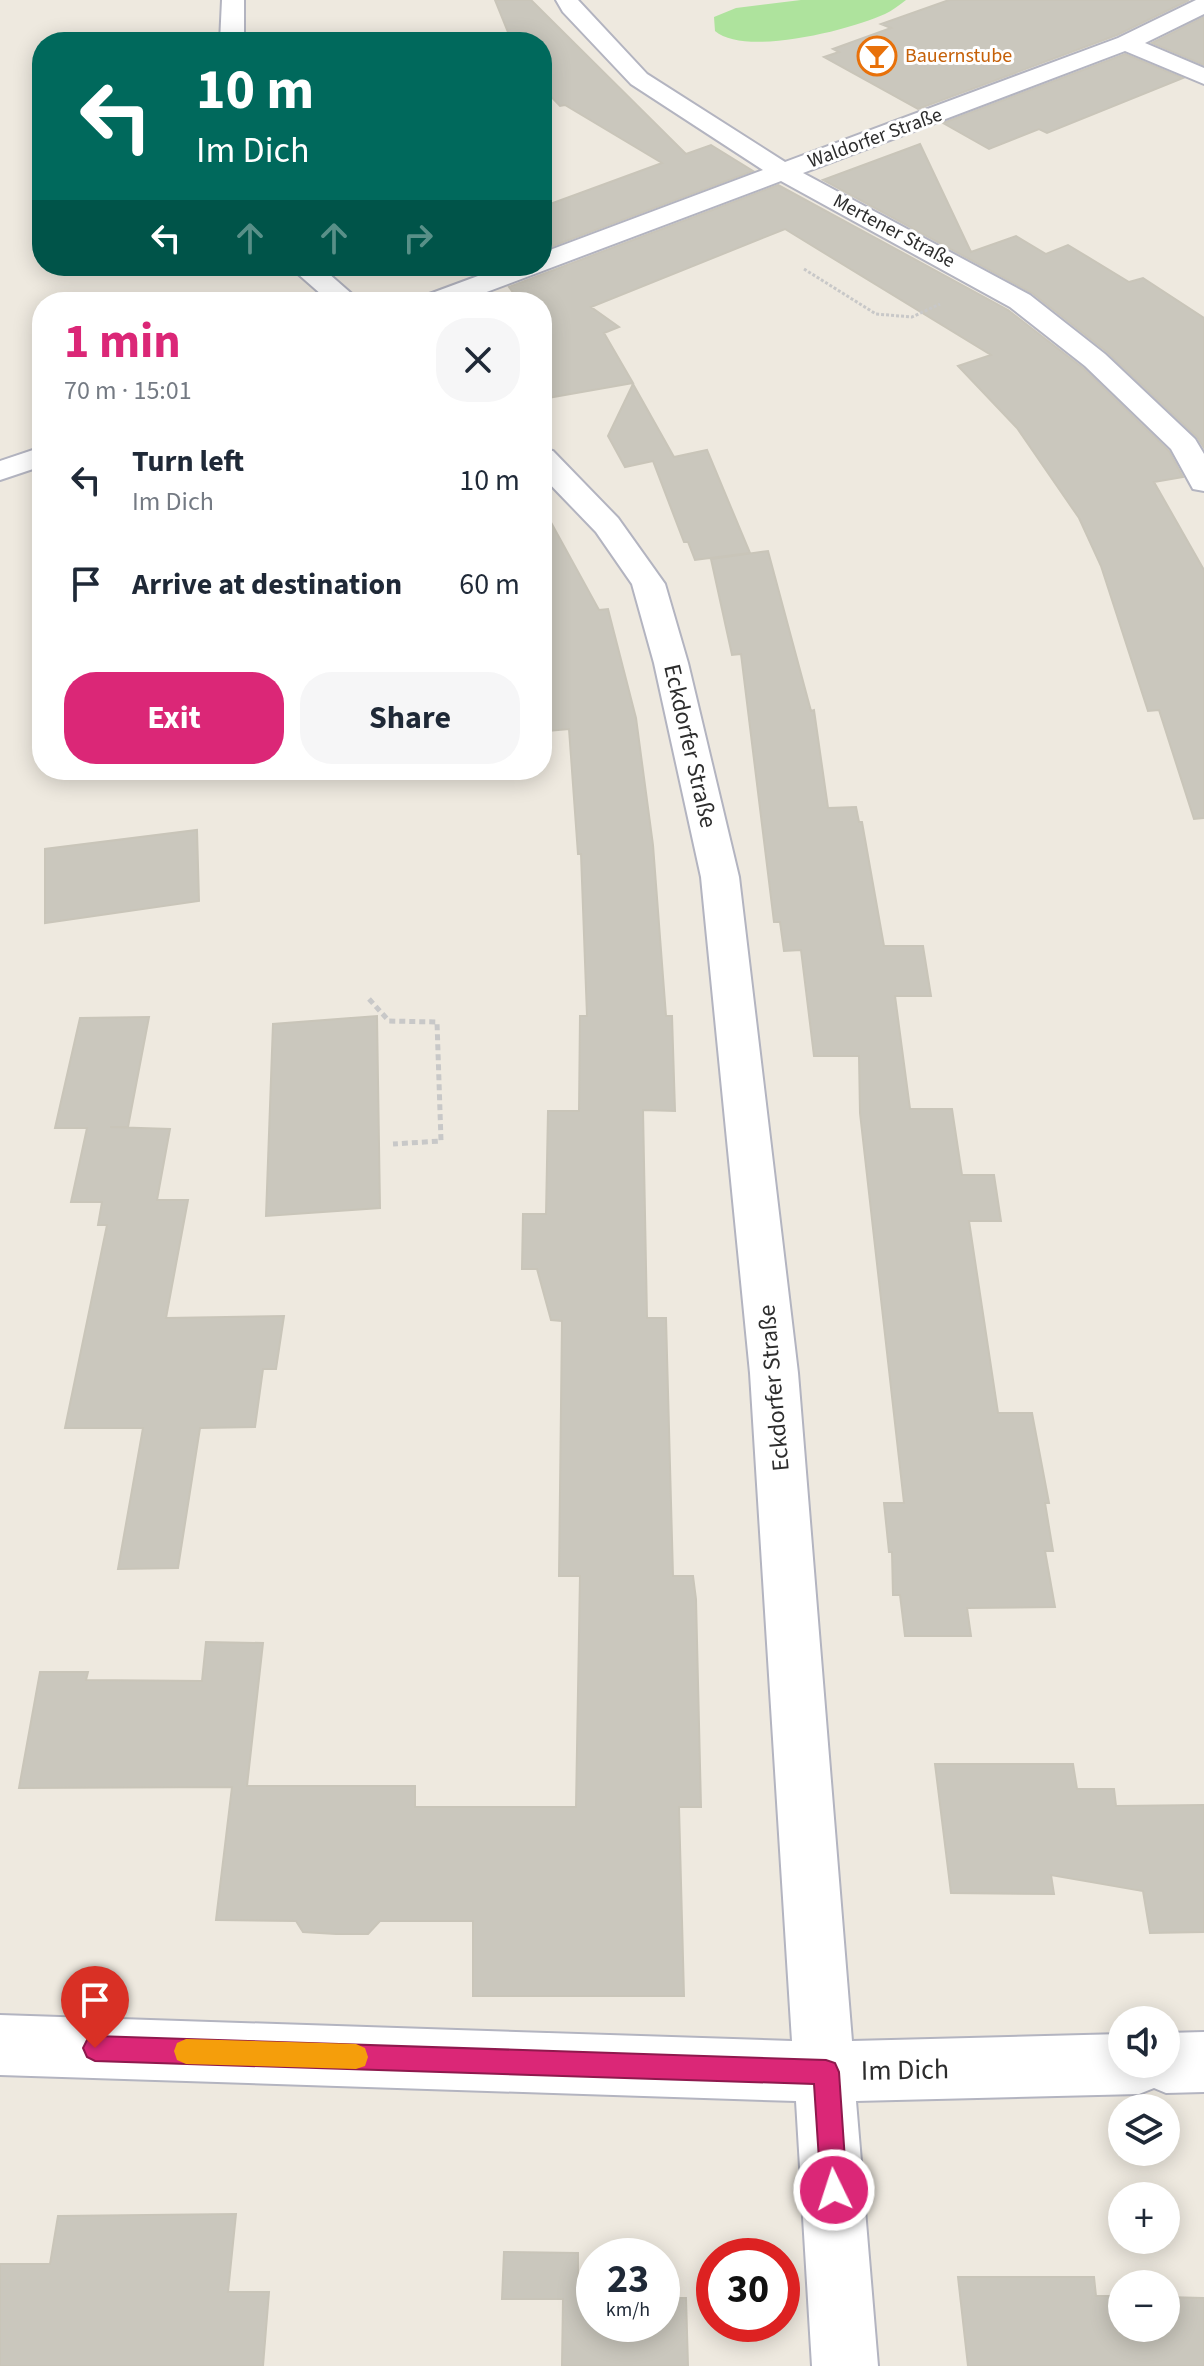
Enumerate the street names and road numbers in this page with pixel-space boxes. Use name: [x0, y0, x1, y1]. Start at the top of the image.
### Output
street label: Waldorfer Straße: [804, 101, 946, 175]
street label: Mertener Straße: [828, 187, 960, 275]
street label: Eckdorfer Straße: [654, 661, 726, 831]
street label: Eckdorfer Straße: [749, 1303, 799, 1473]
street label: Im Dich: [861, 2049, 949, 2091]

